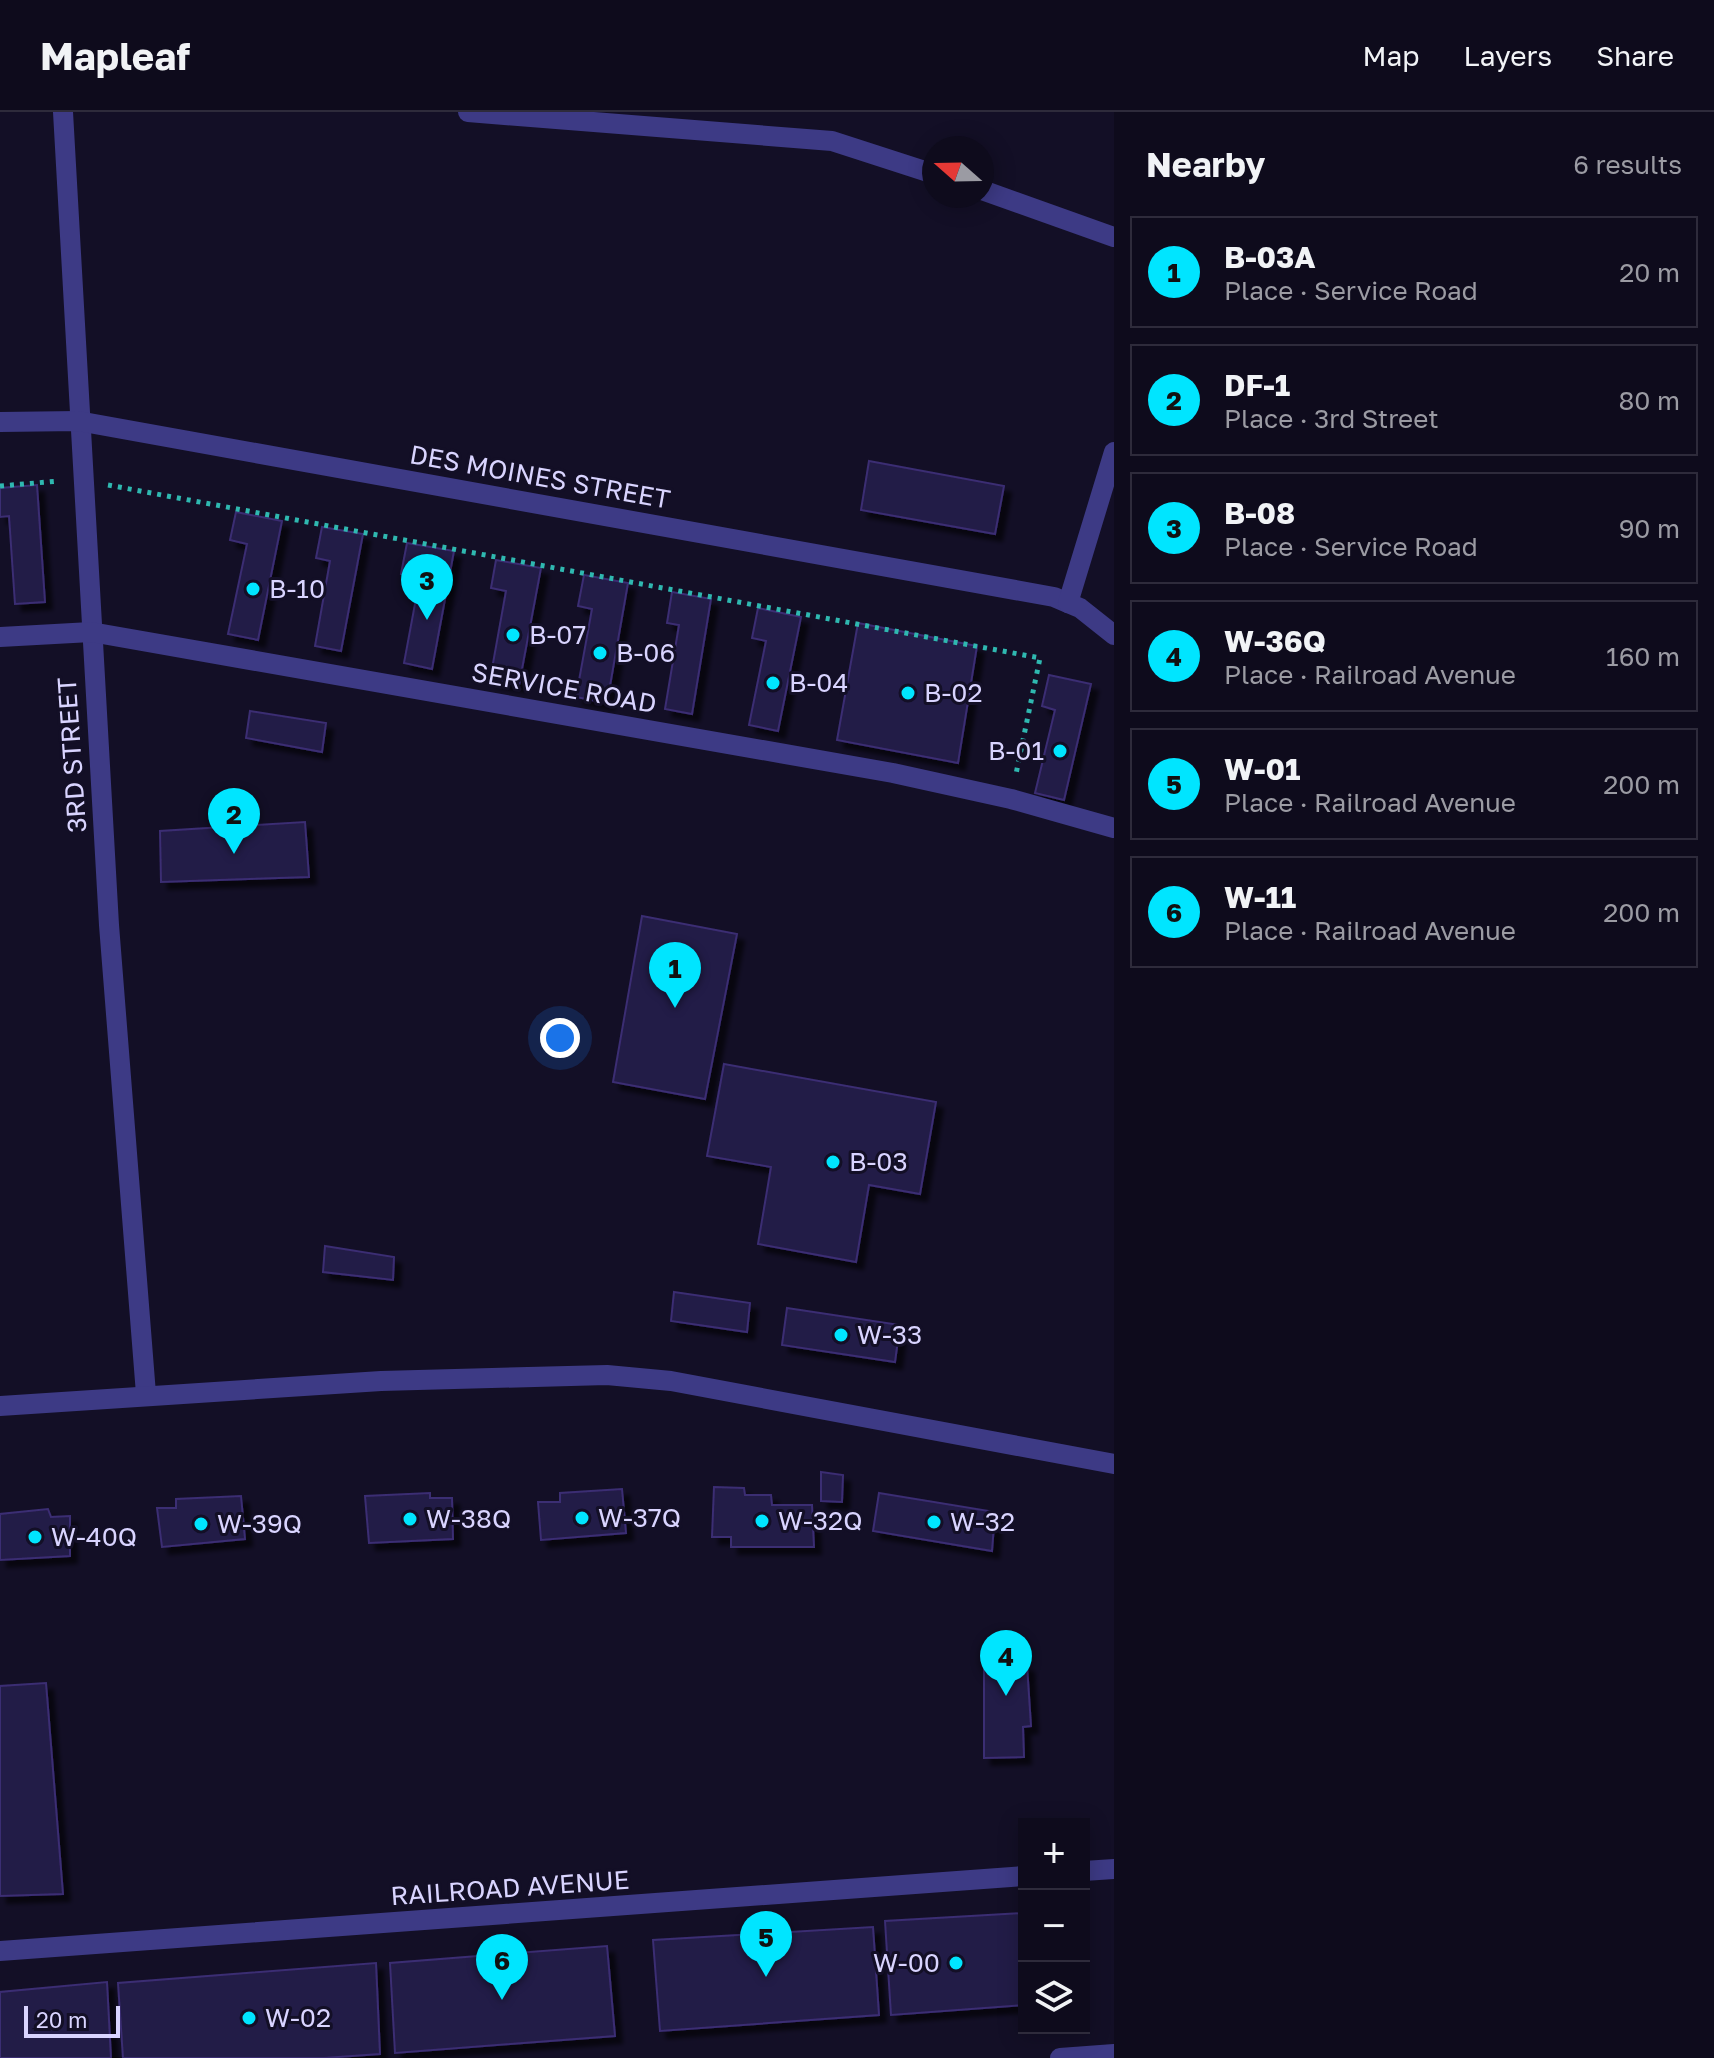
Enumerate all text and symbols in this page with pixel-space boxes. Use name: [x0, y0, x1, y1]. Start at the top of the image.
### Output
text: Mapleaf: [40, 33, 190, 78]
text: Map: [1362, 39, 1420, 72]
text: Layers: [1464, 39, 1552, 72]
text: Share: [1596, 39, 1674, 72]
north arrow: [922, 136, 994, 208]
text: Nearby: [1146, 144, 1266, 184]
text: 6 results: [1573, 149, 1682, 180]
text: B-03A: [1224, 239, 1316, 275]
text: 1: [1167, 257, 1181, 288]
text: 20 m: [1619, 257, 1680, 288]
text: Place · Service Road: [1224, 275, 1478, 306]
text: DF-1: [1224, 367, 1290, 403]
text: 2: [1166, 385, 1182, 416]
text: 80 m: [1619, 385, 1680, 416]
text: Place · 3rd Street: [1224, 403, 1439, 434]
street label: DES MOINES STREET: [407, 438, 673, 515]
text: B-08: [1224, 495, 1295, 531]
text: 3: [1166, 513, 1182, 544]
text: 90 m: [1619, 513, 1680, 544]
text: Place · Service Road: [1224, 531, 1478, 562]
pin: 3: [401, 554, 453, 620]
place label: B-10: [269, 573, 325, 604]
marker: B-10: [244, 580, 262, 598]
place label: B-07: [529, 619, 586, 650]
text: W-36Q: [1224, 623, 1326, 659]
marker: B-07: [504, 626, 522, 644]
place label: B-06: [616, 637, 675, 668]
text: 4: [1166, 641, 1182, 672]
text: 160 m: [1606, 641, 1680, 672]
marker: B-06: [591, 644, 609, 662]
street label: SERVICE ROAD: [469, 656, 659, 719]
text: Place · Railroad Avenue: [1224, 659, 1516, 690]
place label: B-04: [789, 667, 848, 698]
marker: B-04: [764, 674, 782, 692]
street label: 3RD STREET: [51, 676, 92, 834]
place label: B-02: [924, 677, 983, 708]
marker: B-02: [899, 684, 917, 702]
place label: B-01: [988, 735, 1044, 766]
marker: B-01: [1051, 742, 1069, 760]
text: W-01: [1224, 751, 1300, 787]
text: 5: [1166, 769, 1182, 800]
text: 200 m: [1603, 769, 1680, 800]
text: Place · Railroad Avenue: [1224, 787, 1516, 818]
pin: 2: [208, 788, 260, 854]
text: W-11: [1224, 879, 1296, 915]
text: 6: [1166, 897, 1182, 928]
text: 200 m: [1603, 897, 1680, 928]
text: Place · Railroad Avenue: [1224, 915, 1516, 946]
pin: 1: [649, 942, 701, 1008]
your location: [540, 1018, 580, 1058]
place label: B-03: [849, 1146, 908, 1177]
marker: B-03: [824, 1153, 842, 1171]
place label: W-33: [857, 1319, 922, 1350]
marker: W-33: [832, 1326, 850, 1344]
place label: W-37Q: [598, 1502, 681, 1533]
place label: W-38Q: [426, 1503, 511, 1534]
place label: W-32Q: [778, 1505, 862, 1536]
place label: W-32: [950, 1506, 1015, 1537]
place label: W-39Q: [217, 1508, 302, 1539]
marker: W-37Q: [573, 1509, 591, 1527]
marker: W-38Q: [401, 1510, 419, 1528]
marker: W-32Q: [753, 1512, 771, 1530]
marker: W-32: [925, 1513, 943, 1531]
marker: W-39Q: [192, 1515, 210, 1533]
place label: W-40Q: [51, 1521, 137, 1552]
marker: W-40Q: [26, 1528, 44, 1546]
pin: 4: [980, 1630, 1032, 1696]
map controls: [1018, 1818, 1090, 2034]
button: +: [1018, 1818, 1090, 1890]
street label: RAILROAD AVENUE: [389, 1864, 631, 1911]
button: −: [1018, 1890, 1090, 1962]
pin: 5: [740, 1911, 792, 1977]
pin: 6: [476, 1934, 528, 2000]
place label: W-00: [873, 1947, 940, 1978]
marker: W-00: [947, 1954, 965, 1972]
button: layers: [1018, 1962, 1090, 2034]
scale bar: [24, 2002, 120, 2038]
place label: W-02: [265, 2002, 331, 2033]
text: 20 m: [36, 2006, 87, 2033]
marker: W-02: [240, 2009, 258, 2027]

